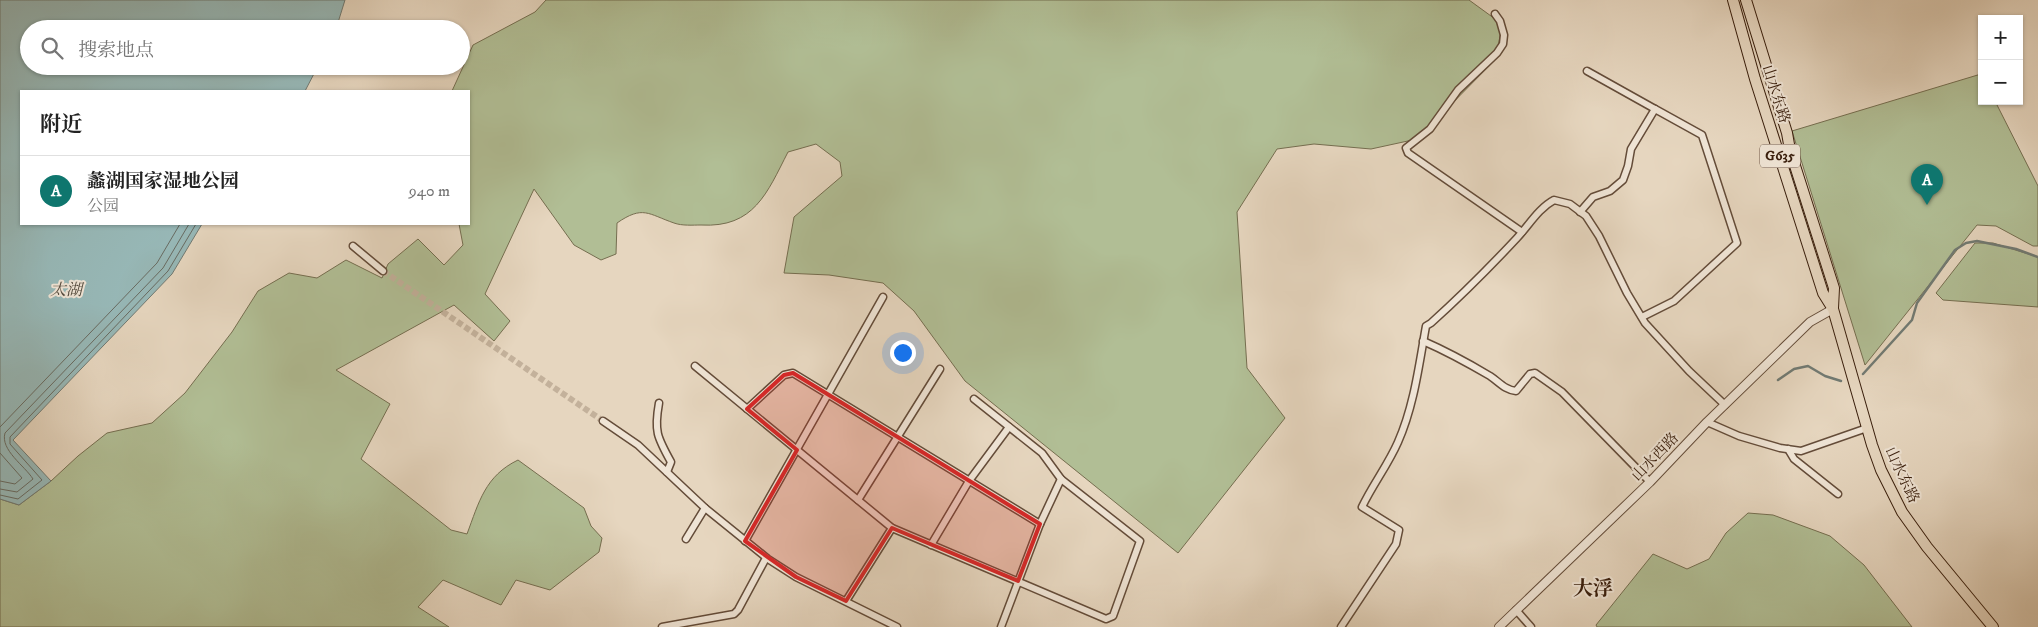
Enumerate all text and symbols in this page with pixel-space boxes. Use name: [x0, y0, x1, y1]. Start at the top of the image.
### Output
map controls: [1978, 15, 2023, 105]
button: +: [1978, 15, 2023, 60]
search box: [20, 20, 470, 75]
icon: search: [38, 34, 66, 62]
text: 搜索地点: [78, 39, 154, 62]
button: −: [1978, 60, 2023, 105]
street label: 山水东路: [1758, 63, 1794, 125]
text: 附近: [40, 112, 82, 138]
road number: G635: [1760, 144, 1800, 168]
pin: A: [1911, 164, 1943, 205]
text: 蠡湖国家湿地公园: [87, 170, 239, 193]
text: A: [51, 181, 61, 201]
text: 940 m: [409, 181, 450, 201]
text: 公园: [87, 196, 119, 216]
water label: 太湖: [50, 280, 85, 300]
your location: [890, 340, 916, 366]
street label: 山水西路: [1627, 429, 1683, 485]
street label: 山水东路: [1881, 444, 1923, 506]
district label: 大浮: [1573, 577, 1613, 602]

